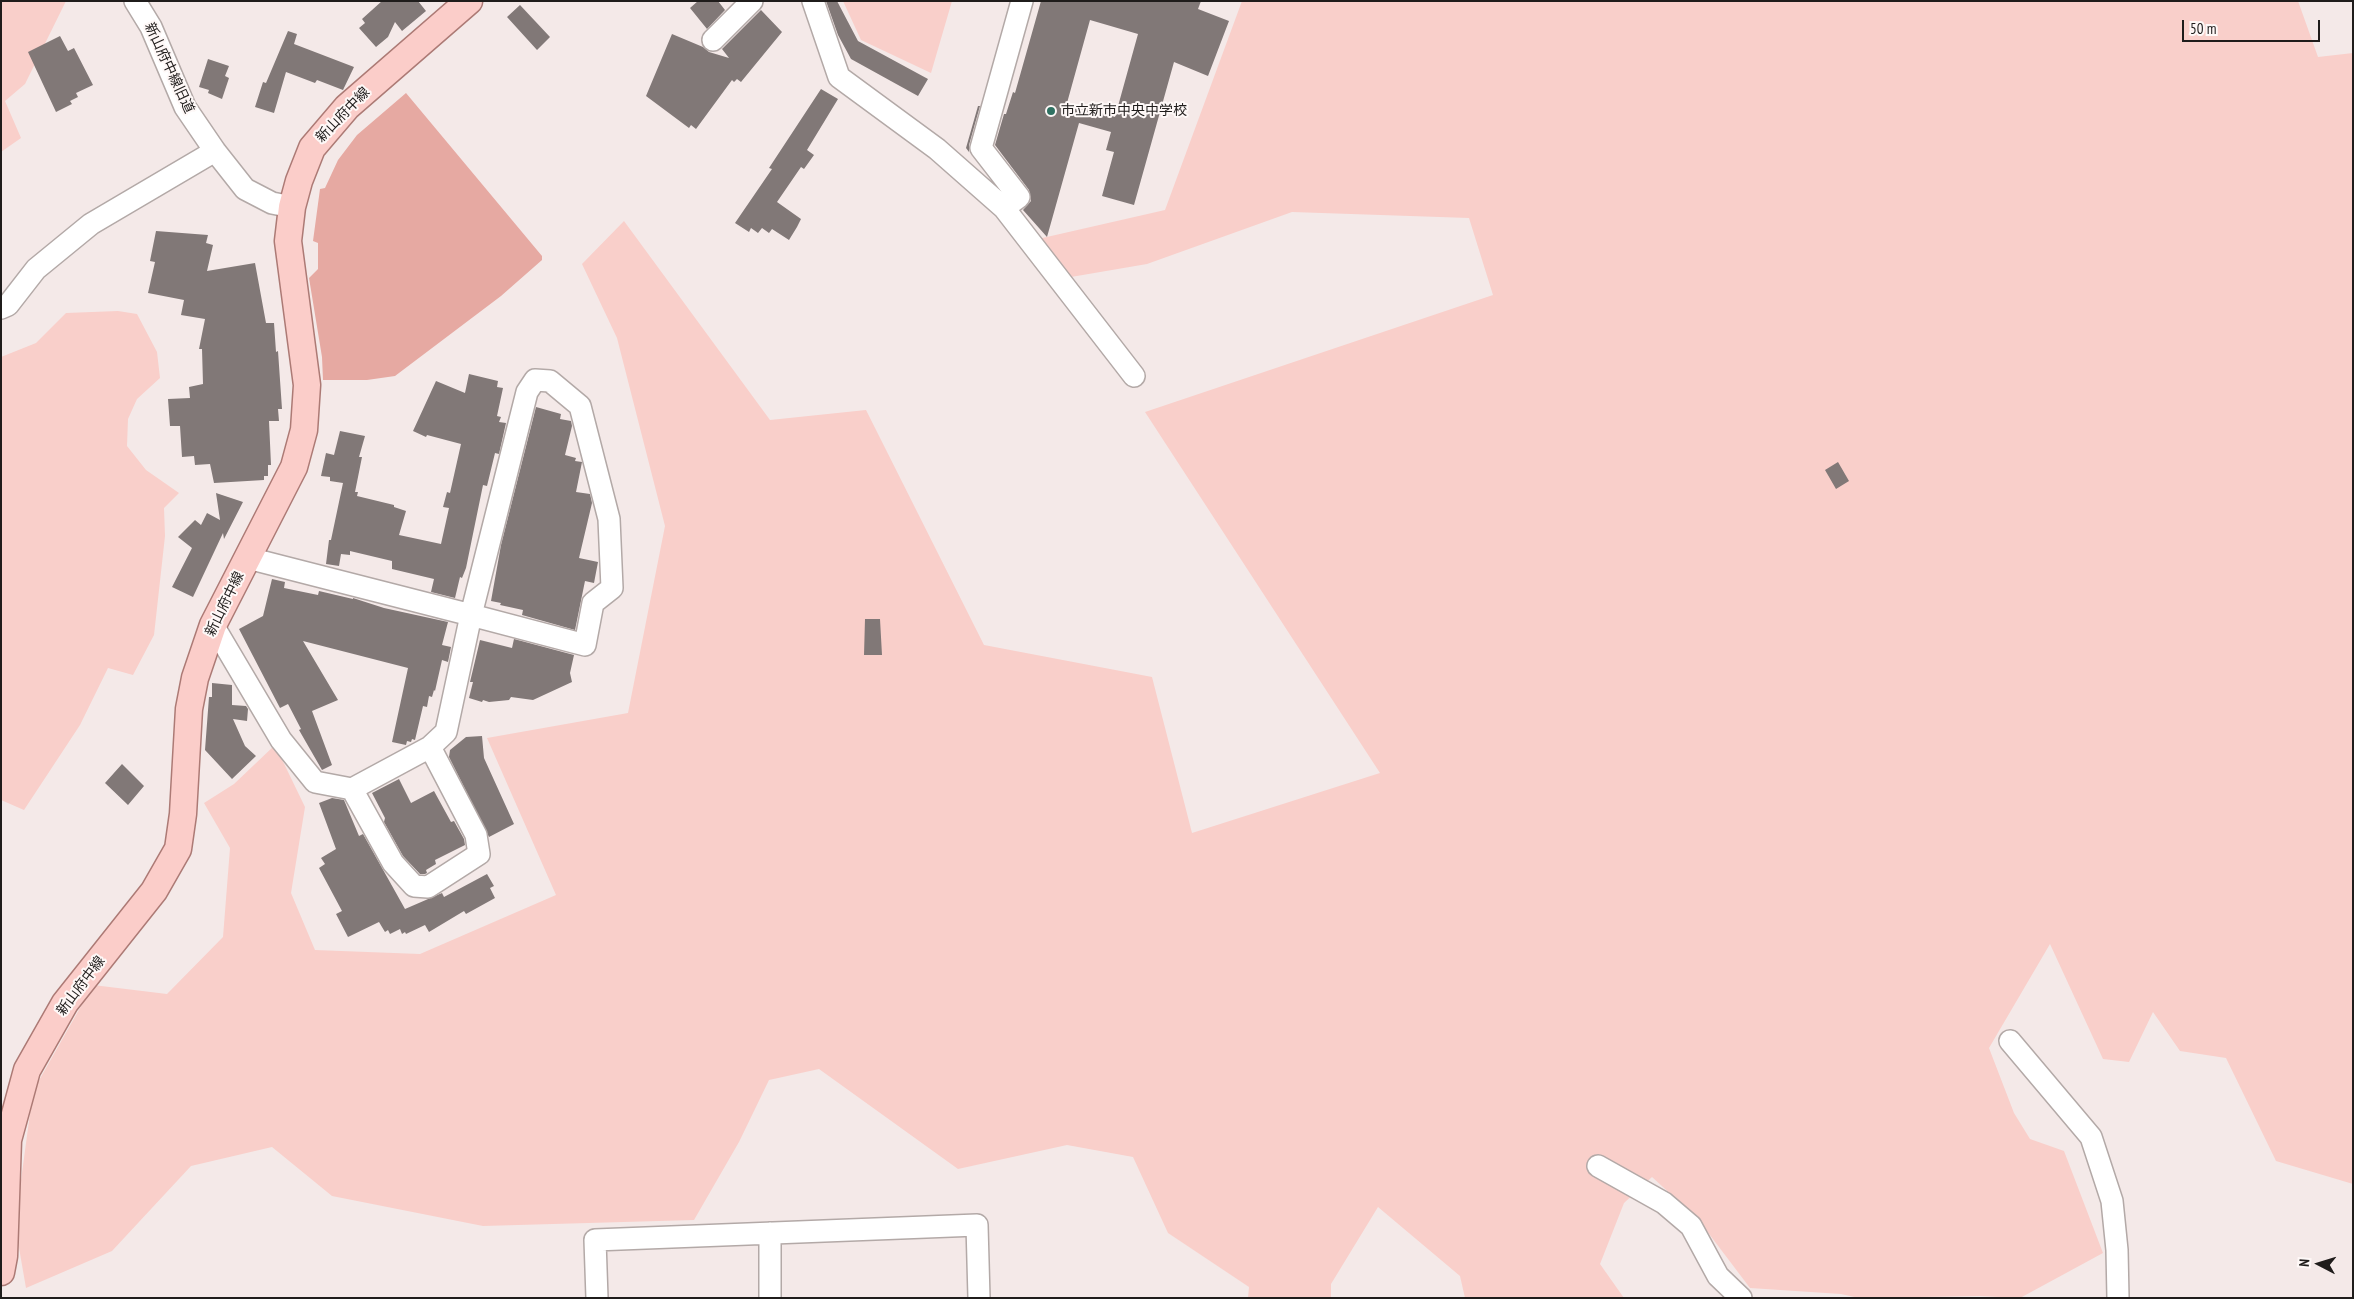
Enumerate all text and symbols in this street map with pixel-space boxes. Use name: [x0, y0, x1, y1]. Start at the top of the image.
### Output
scale bar: [2184, 10, 2322, 42]
text: 50 m: [2190, 19, 2216, 38]
street label: 新山府中線旧道: [141, 20, 197, 116]
street label: 新山府中線: [313, 84, 373, 146]
place label: 市立新市中央中学校: [1061, 103, 1187, 119]
marker: 市立新市中央中学校: [1045, 105, 1057, 117]
street label: 新山府中線: [202, 569, 248, 639]
street label: 新山府中線: [53, 953, 109, 1019]
north arrow: [2294, 1239, 2344, 1289]
text: N: [2295, 1258, 2313, 1267]

